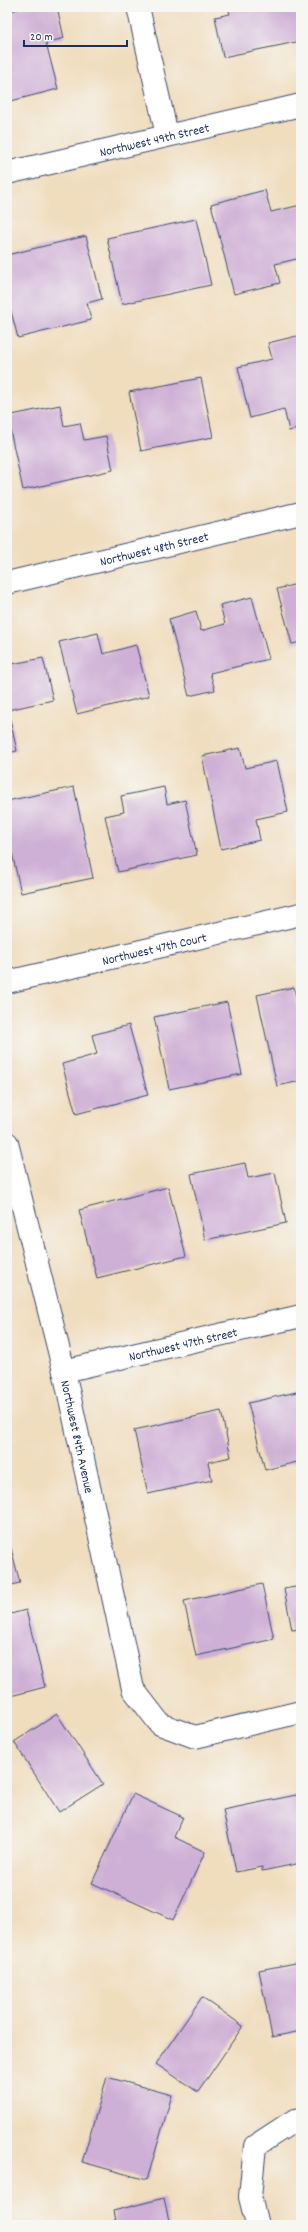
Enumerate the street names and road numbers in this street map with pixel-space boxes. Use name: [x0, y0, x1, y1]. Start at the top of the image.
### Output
street label: Northwest 49th Street: [98, 119, 212, 163]
street label: Northwest 48th Street: [98, 528, 211, 573]
street label: Northwest 47th Court: [100, 929, 209, 972]
street label: Northwest 47th Street: [127, 1324, 240, 1368]
street label: Northwest 84th Avenue: [54, 1379, 97, 1496]

